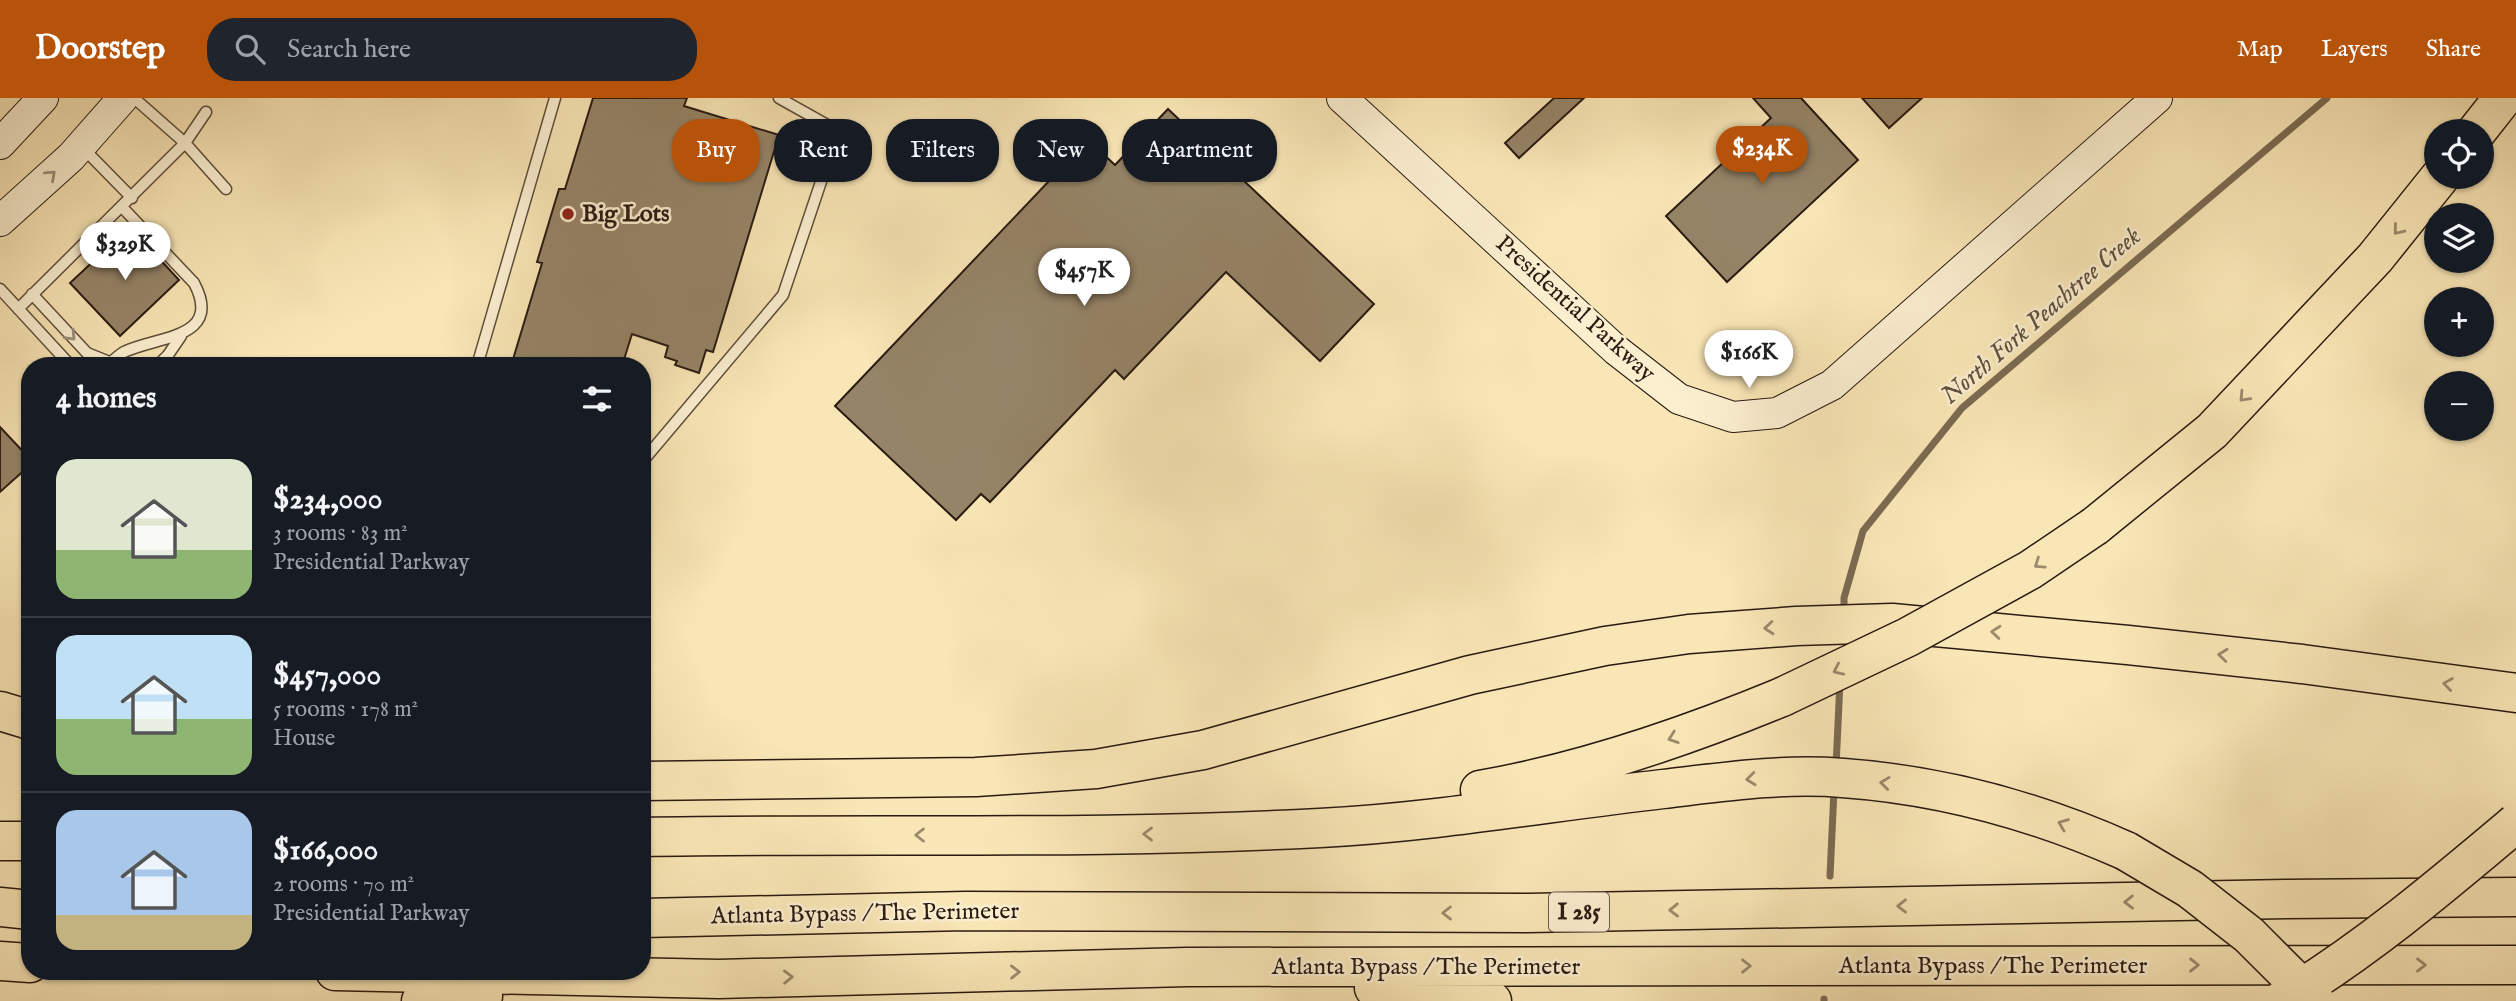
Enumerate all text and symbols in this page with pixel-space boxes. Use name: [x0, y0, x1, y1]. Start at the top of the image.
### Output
search box: [207, 18, 697, 81]
text: Doorstep: [35, 28, 165, 70]
icon: search: [231, 30, 269, 68]
text: Search here: [287, 33, 411, 66]
text: Map: [2237, 34, 2283, 65]
text: Layers: [2321, 34, 2388, 65]
text: Share: [2426, 34, 2481, 65]
chip: Buy: [672, 119, 760, 182]
chip: Rent: [774, 119, 872, 182]
chip: Filters: [886, 119, 999, 182]
chip: New: [1013, 119, 1108, 182]
chip: Apartment: [1122, 119, 1277, 182]
map controls: [2424, 119, 2494, 441]
button: locate: [2424, 119, 2494, 189]
pin: $234K: [1713, 126, 1811, 186]
text: $234K: [1732, 134, 1792, 163]
one-way arrow: [43, 171, 56, 183]
place label: Big Lots: [582, 199, 670, 230]
button: layers: [2424, 203, 2494, 273]
marker: Big Lots: [560, 206, 576, 222]
water label: North Fork Peachtree Creek: [1934, 220, 2148, 412]
pin: $329K: [76, 222, 174, 282]
one-way arrow: [2393, 222, 2406, 235]
street label: Presidential Parkway: [1488, 229, 1662, 389]
text: $329K: [96, 230, 154, 259]
pin: $457K: [1035, 248, 1133, 308]
text: $457K: [1054, 256, 1114, 285]
button: +: [2424, 287, 2494, 357]
one-way arrow: [63, 328, 76, 341]
pin: $166K: [1700, 330, 1798, 390]
text: $166K: [1720, 338, 1778, 367]
button: −: [2424, 371, 2494, 441]
text: 4 homes: [56, 380, 157, 418]
icon: filters: [578, 380, 616, 418]
one-way arrow: [2239, 389, 2252, 402]
text: $234,000: [273, 481, 383, 519]
icon: home: [112, 487, 196, 571]
text: 3 rooms · 83 m²: [273, 519, 408, 548]
text: Presidential Parkway: [273, 548, 469, 577]
one-way arrow: [2034, 556, 2047, 568]
one-way arrow: [1764, 620, 1775, 635]
one-way arrow: [1990, 625, 2001, 640]
one-way arrow: [2217, 648, 2228, 663]
text: $457,000: [273, 657, 381, 695]
one-way arrow: [1833, 662, 1845, 676]
icon: home: [112, 663, 196, 747]
one-way arrow: [2442, 677, 2454, 692]
text: 5 rooms · 178 m²: [273, 695, 418, 724]
text: House: [273, 724, 335, 753]
one-way arrow: [1667, 730, 1679, 744]
one-way arrow: [1745, 771, 1756, 786]
one-way arrow: [1879, 775, 1891, 790]
one-way arrow: [2058, 819, 2070, 833]
one-way arrow: [1142, 826, 1153, 842]
one-way arrow: [915, 827, 925, 843]
text: $166,000: [273, 832, 378, 870]
icon: home: [112, 838, 196, 922]
text: 2 rooms · 70 m²: [273, 870, 414, 899]
road number: I 285: [1549, 892, 1609, 932]
one-way arrow: [2124, 894, 2135, 909]
street label: Atlanta Bypass / The Perimeter: [710, 896, 1020, 932]
one-way arrow: [1896, 898, 1907, 914]
text: Presidential Parkway: [273, 899, 469, 928]
one-way arrow: [1669, 903, 1680, 918]
one-way arrow: [1441, 905, 1452, 921]
street label: Atlanta Bypass / The Perimeter: [1838, 951, 2147, 982]
street label: Atlanta Bypass / The Perimeter: [1271, 952, 1580, 983]
one-way arrow: [2189, 957, 2199, 973]
one-way arrow: [2416, 957, 2427, 973]
one-way arrow: [1741, 958, 1751, 974]
one-way arrow: [1010, 964, 1021, 979]
one-way arrow: [782, 970, 793, 985]

